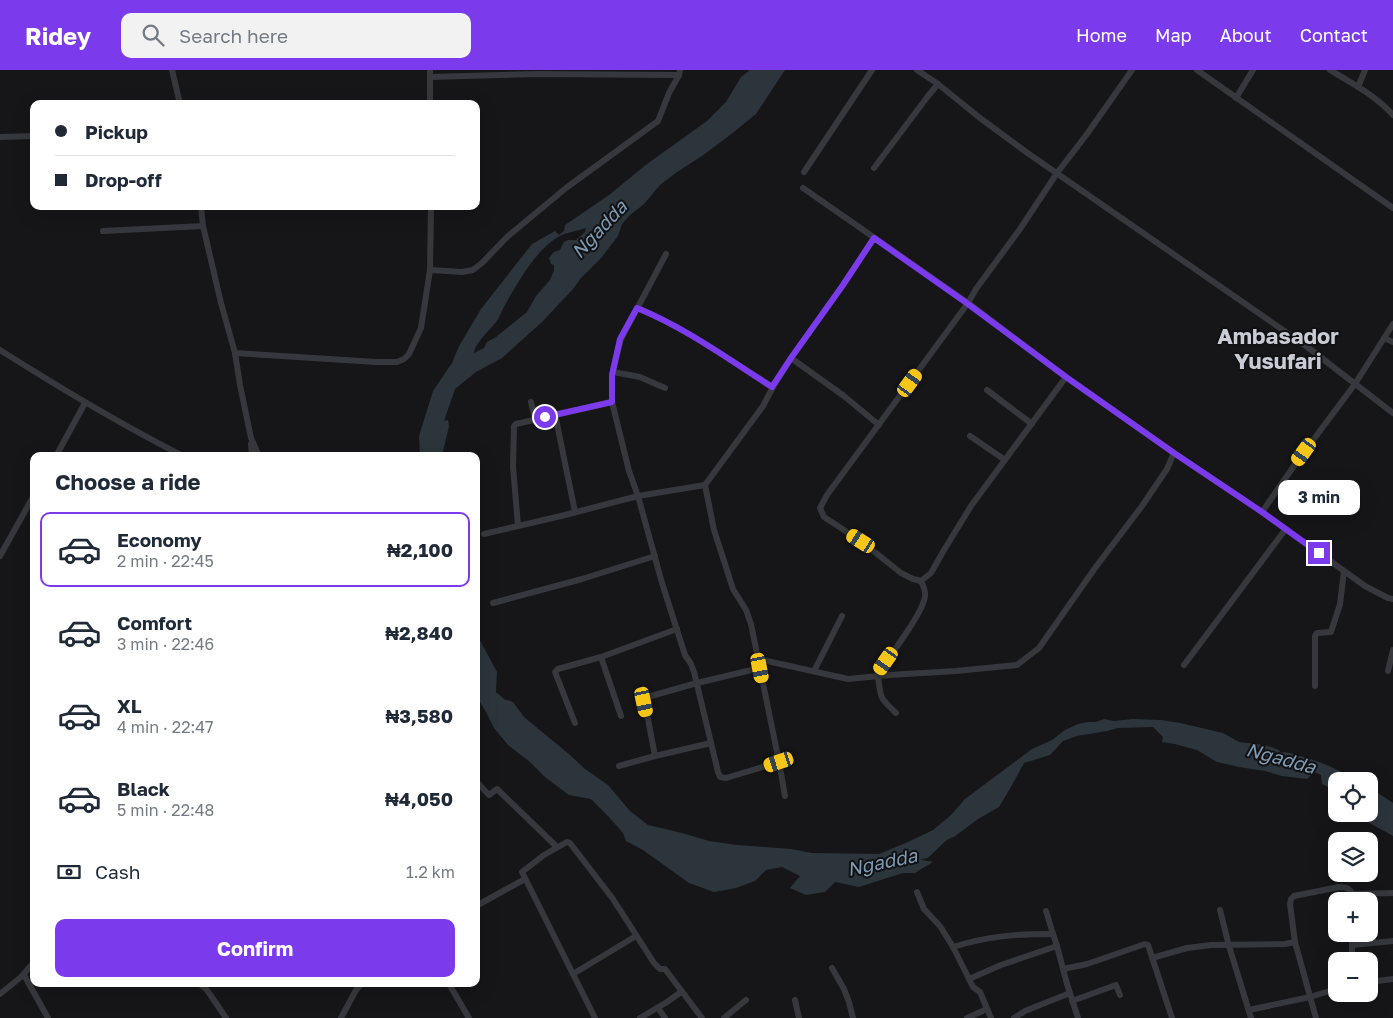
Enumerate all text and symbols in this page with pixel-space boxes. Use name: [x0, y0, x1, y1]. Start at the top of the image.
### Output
search box: [121, 13, 471, 58]
text: Ridey: [25, 21, 91, 50]
icon: search: [139, 21, 167, 49]
text: Search here: [179, 24, 288, 47]
text: Home: [1076, 24, 1127, 46]
text: Map: [1155, 24, 1192, 46]
text: About: [1220, 24, 1272, 46]
text: Contact: [1300, 24, 1368, 46]
text: Pickup: [85, 120, 148, 143]
text: Drop-off: [85, 168, 162, 191]
water label: Ngadda: [566, 194, 632, 262]
district label: Ambasador Yusufari: [1217, 322, 1339, 374]
car: [895, 366, 924, 400]
route start: [534, 406, 556, 428]
car: [1289, 435, 1318, 469]
text: Choose a ride: [55, 468, 201, 495]
callout: 3 min: [1278, 480, 1360, 516]
text: 3 min: [1298, 487, 1340, 507]
icon: car: [57, 527, 102, 572]
car: [844, 527, 877, 555]
text: Economy: [117, 528, 202, 551]
text: ₦2,100: [387, 538, 453, 561]
route end: [1308, 542, 1330, 564]
text: 2 min · 22:45: [117, 551, 214, 571]
icon: car: [57, 610, 102, 655]
text: Comfort: [117, 611, 192, 634]
text: ₦2,840: [385, 621, 453, 644]
text: 3 min · 22:46: [117, 634, 214, 654]
car: [871, 644, 900, 678]
car: [749, 652, 770, 684]
car: [633, 686, 654, 718]
icon: car: [57, 693, 102, 738]
text: XL: [117, 694, 142, 717]
text: ₦3,580: [386, 704, 453, 727]
text: 4 min · 22:47: [117, 717, 213, 737]
water label: Ngadda: [1244, 737, 1320, 778]
car: [762, 750, 795, 774]
map controls: [1328, 772, 1378, 1002]
button: locate: [1328, 772, 1378, 822]
icon: car: [57, 776, 102, 821]
text: Black: [117, 777, 170, 800]
text: ₦4,050: [385, 787, 453, 810]
text: 5 min · 22:48: [117, 800, 214, 820]
button: layers: [1328, 832, 1378, 882]
water label: Ngadda: [845, 843, 920, 880]
icon: cash: [55, 858, 83, 886]
text: Cash: [95, 860, 140, 883]
text: 1.2 km: [406, 862, 455, 882]
button: +: [1328, 892, 1378, 942]
button: Confirm: [55, 919, 455, 977]
button: −: [1328, 952, 1378, 1002]

